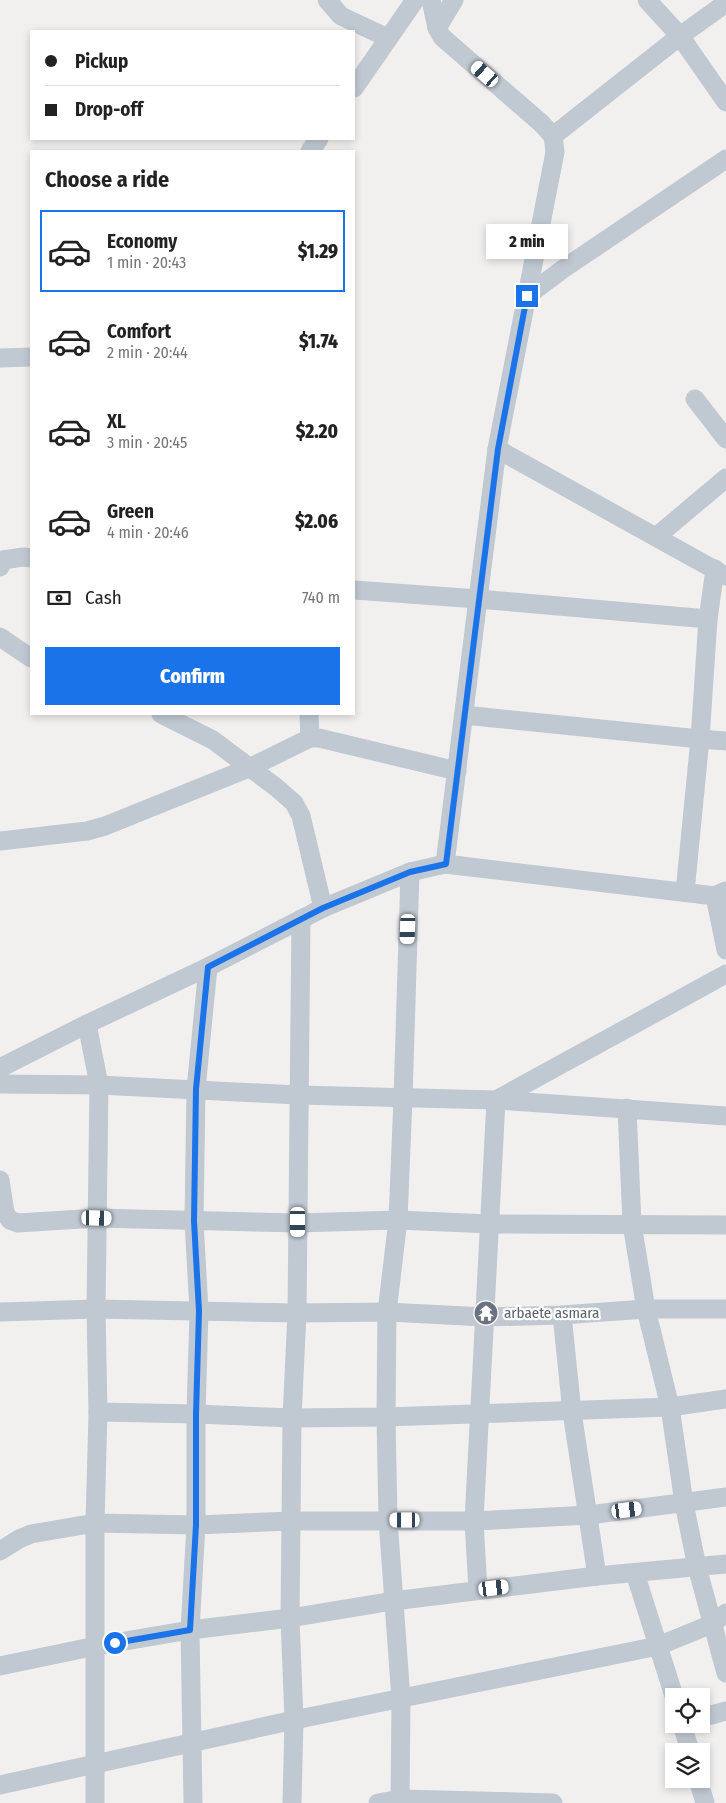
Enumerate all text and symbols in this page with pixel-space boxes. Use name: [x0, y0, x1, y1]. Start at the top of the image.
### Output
text: Pickup: [75, 50, 128, 73]
car: [468, 58, 501, 90]
text: Drop-off: [75, 98, 143, 121]
text: Choose a ride: [45, 166, 169, 193]
callout: 2 min: [486, 224, 568, 258]
icon: car: [47, 229, 92, 274]
text: Economy: [107, 230, 177, 253]
text: 2 min: [509, 232, 545, 251]
text: $1.29: [298, 240, 338, 263]
text: 1 min · 20:43: [107, 253, 186, 272]
route end: [516, 285, 538, 307]
icon: car: [47, 319, 92, 364]
text: Comfort: [107, 320, 171, 343]
text: $1.74: [299, 330, 338, 353]
text: 2 min · 20:44: [107, 343, 188, 362]
icon: car: [47, 409, 92, 454]
text: XL: [107, 410, 126, 433]
text: $2.20: [296, 420, 338, 443]
text: 3 min · 20:45: [107, 433, 187, 452]
icon: car: [47, 499, 92, 544]
text: Green: [107, 500, 154, 523]
text: $2.06: [295, 510, 338, 533]
text: 4 min · 20:46: [107, 523, 189, 542]
icon: cash: [45, 584, 73, 612]
text: Cash: [85, 586, 122, 609]
text: 740 m: [302, 588, 340, 607]
button: Confirm: [45, 647, 340, 705]
car: [399, 914, 416, 944]
car: [290, 1207, 305, 1237]
car: [81, 1210, 112, 1226]
temple icon: arbaete asmara: [473, 1300, 499, 1326]
place label: arbaete asmara: [504, 1304, 599, 1322]
car: [611, 1501, 642, 1519]
car: [390, 1513, 420, 1528]
car: [478, 1579, 509, 1597]
route start: [104, 1632, 126, 1654]
map controls: [665, 1688, 710, 1788]
button: locate: [665, 1688, 710, 1733]
button: layers: [665, 1743, 710, 1788]

